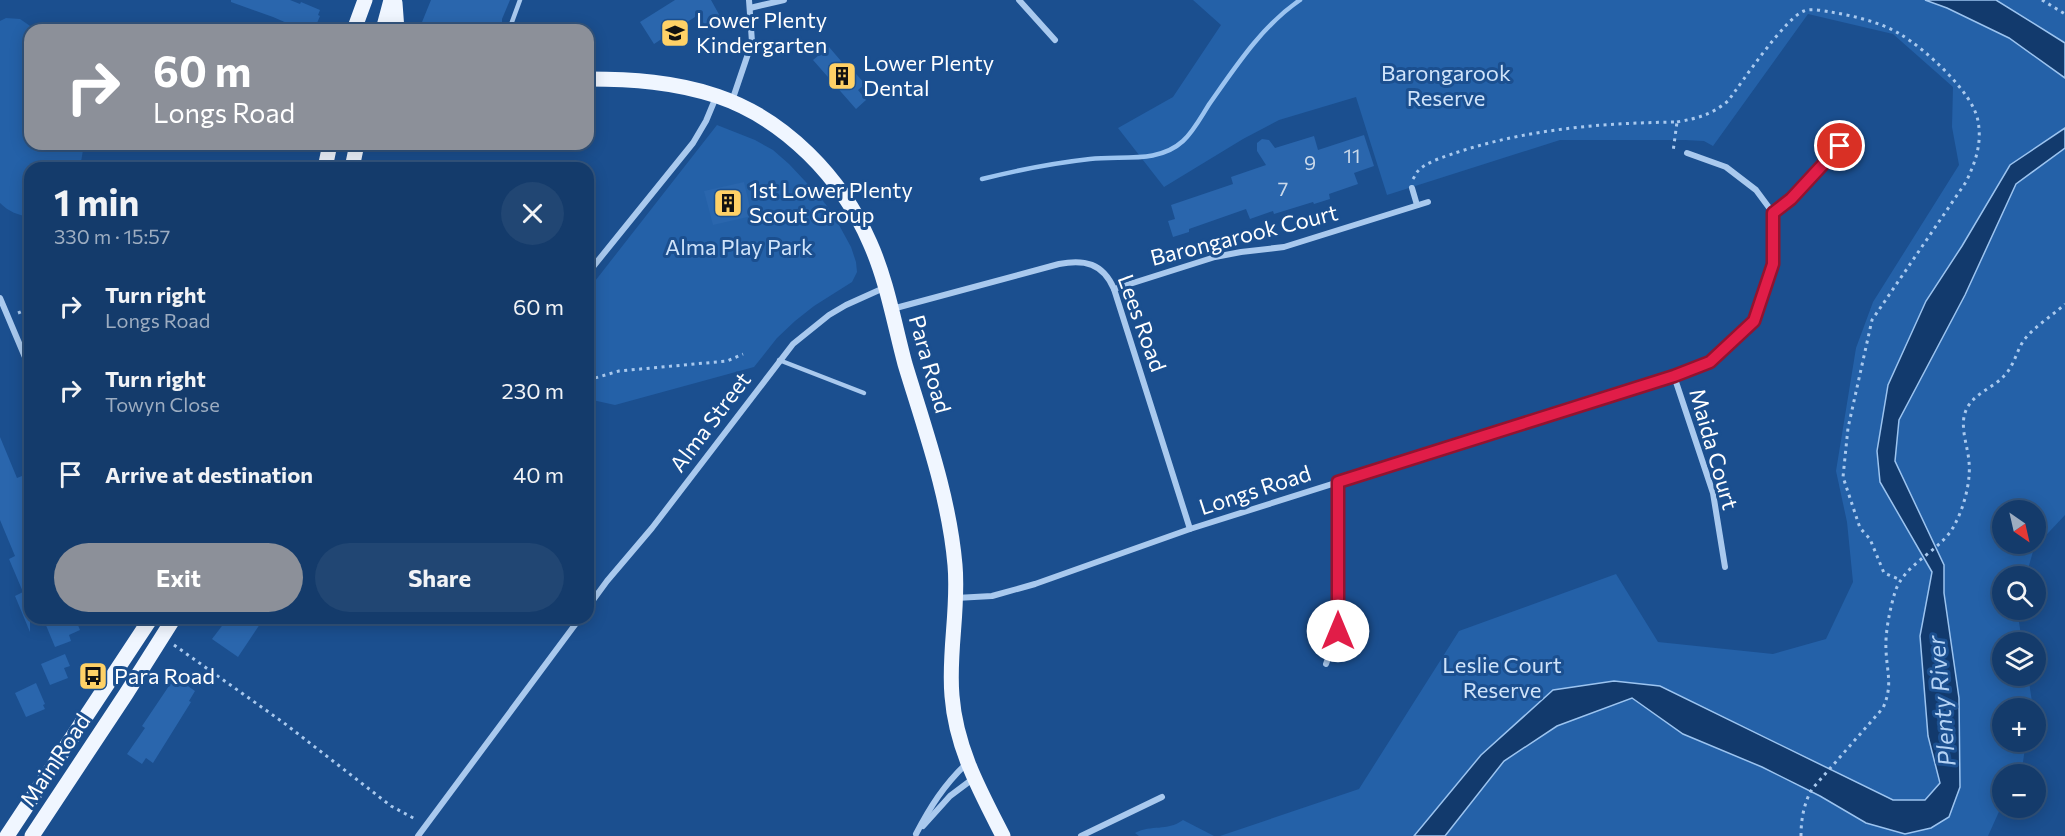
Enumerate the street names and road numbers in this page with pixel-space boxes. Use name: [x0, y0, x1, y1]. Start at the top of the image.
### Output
street label: Barongarook Court: [1147, 198, 1340, 271]
street label: Lees Road: [1112, 271, 1172, 375]
street label: Para Road: [904, 312, 957, 416]
street label: Alma Street: [663, 367, 756, 477]
street label: Maida Court: [1684, 385, 1745, 513]
street label: Longs Road: [1196, 459, 1314, 520]
street label: Main Road: [14, 708, 95, 811]

